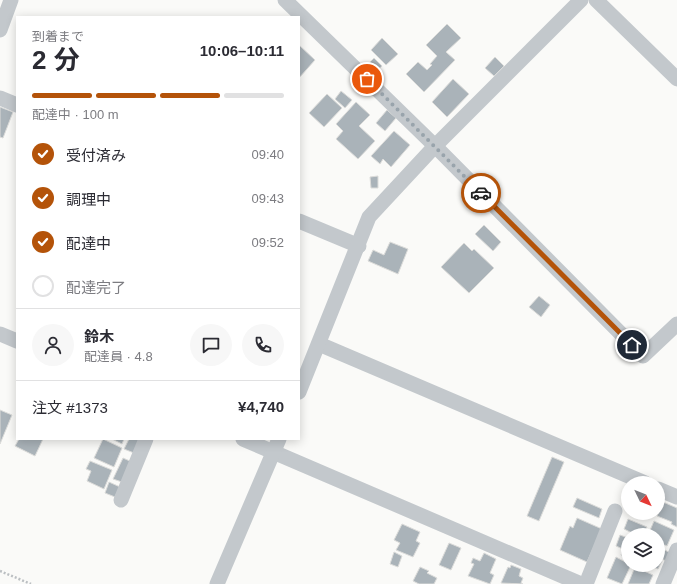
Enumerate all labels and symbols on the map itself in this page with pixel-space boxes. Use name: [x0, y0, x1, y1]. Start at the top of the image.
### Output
pin: [350, 62, 384, 96]
courier: [461, 173, 501, 213]
pin: [615, 328, 649, 362]
north arrow: [621, 476, 665, 520]

